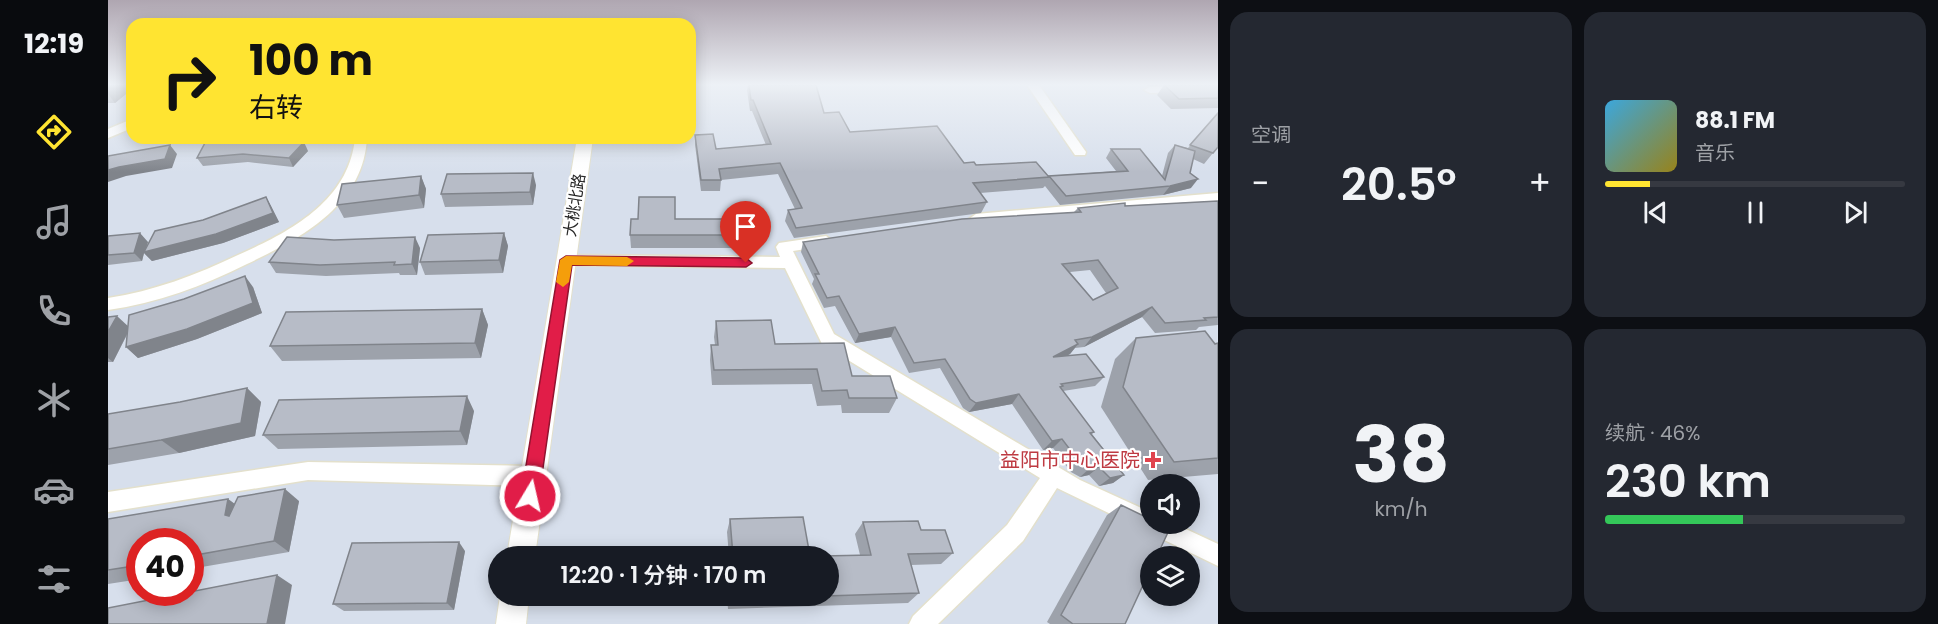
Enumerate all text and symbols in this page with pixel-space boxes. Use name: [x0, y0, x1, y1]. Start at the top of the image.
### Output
text: 12:19: [24, 25, 84, 62]
text: 100 m: [249, 31, 373, 90]
icon: right: [150, 42, 228, 120]
text: 右转: [249, 89, 303, 126]
text: 88.1 FM: [1695, 105, 1775, 136]
icon: directions: [33, 111, 75, 153]
text: 空调: [1251, 121, 1291, 149]
text: 音乐: [1695, 139, 1735, 167]
text: 20.5°: [1341, 153, 1457, 216]
text: −: [1251, 160, 1269, 207]
text: +: [1528, 160, 1551, 207]
street label: 大桃北路: [558, 172, 591, 238]
icon: previous: [1639, 196, 1672, 229]
icon: pause: [1739, 196, 1772, 229]
icon: next: [1839, 196, 1872, 229]
icon: music: [33, 201, 75, 243]
pin: [720, 201, 771, 263]
icon: arrive: [729, 210, 762, 243]
icon: phone: [33, 290, 75, 332]
icon: climate: [33, 379, 75, 421]
text: 38: [1352, 400, 1450, 509]
text: 续航 · 46%: [1605, 419, 1700, 447]
place label: 益阳市中心医院: [1000, 446, 1140, 474]
text: 230 km: [1605, 450, 1771, 513]
marker: 益阳市中心医院: [1144, 451, 1162, 469]
position arrow: [498, 464, 562, 528]
icon: car: [33, 469, 75, 511]
map controls: [1140, 474, 1200, 606]
button: sound: [1140, 474, 1200, 534]
text: km/h: [1374, 495, 1428, 523]
speed limit sign: 40: [126, 528, 204, 606]
button: layers: [1140, 546, 1200, 606]
icon: filters: [33, 558, 75, 600]
text: 12:20 · 1 分钟 · 170 m: [561, 560, 766, 591]

